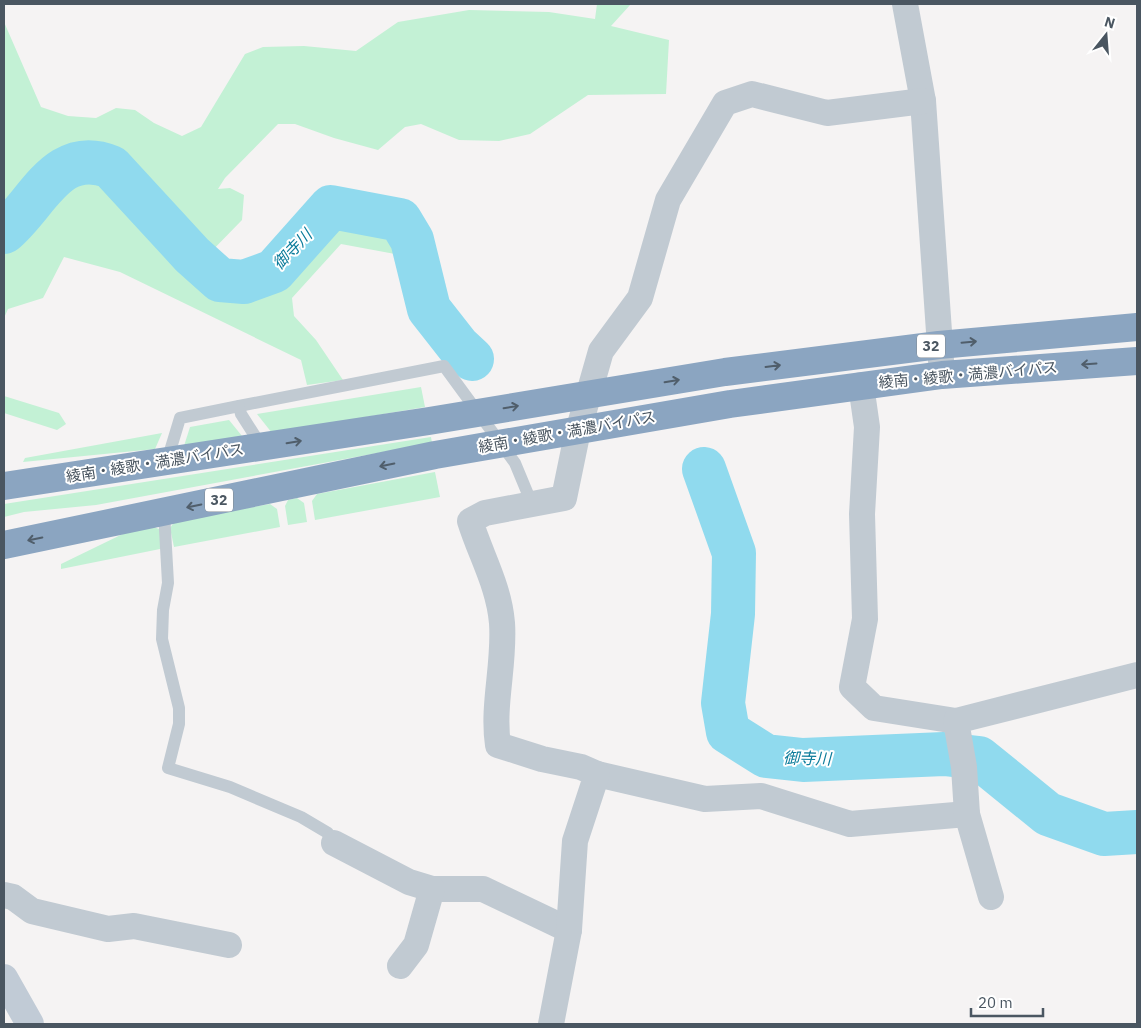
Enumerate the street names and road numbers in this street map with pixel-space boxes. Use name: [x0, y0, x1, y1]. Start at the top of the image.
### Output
road number: 32: [917, 334, 945, 358]
street label: 綾南・綾歌・満濃バイパス: [878, 357, 1058, 392]
street label: 綾南・綾歌・満濃バイパス: [477, 407, 657, 456]
street label: 綾南・綾歌・満濃バイパス: [65, 439, 245, 486]
road number: 32: [205, 488, 233, 512]

